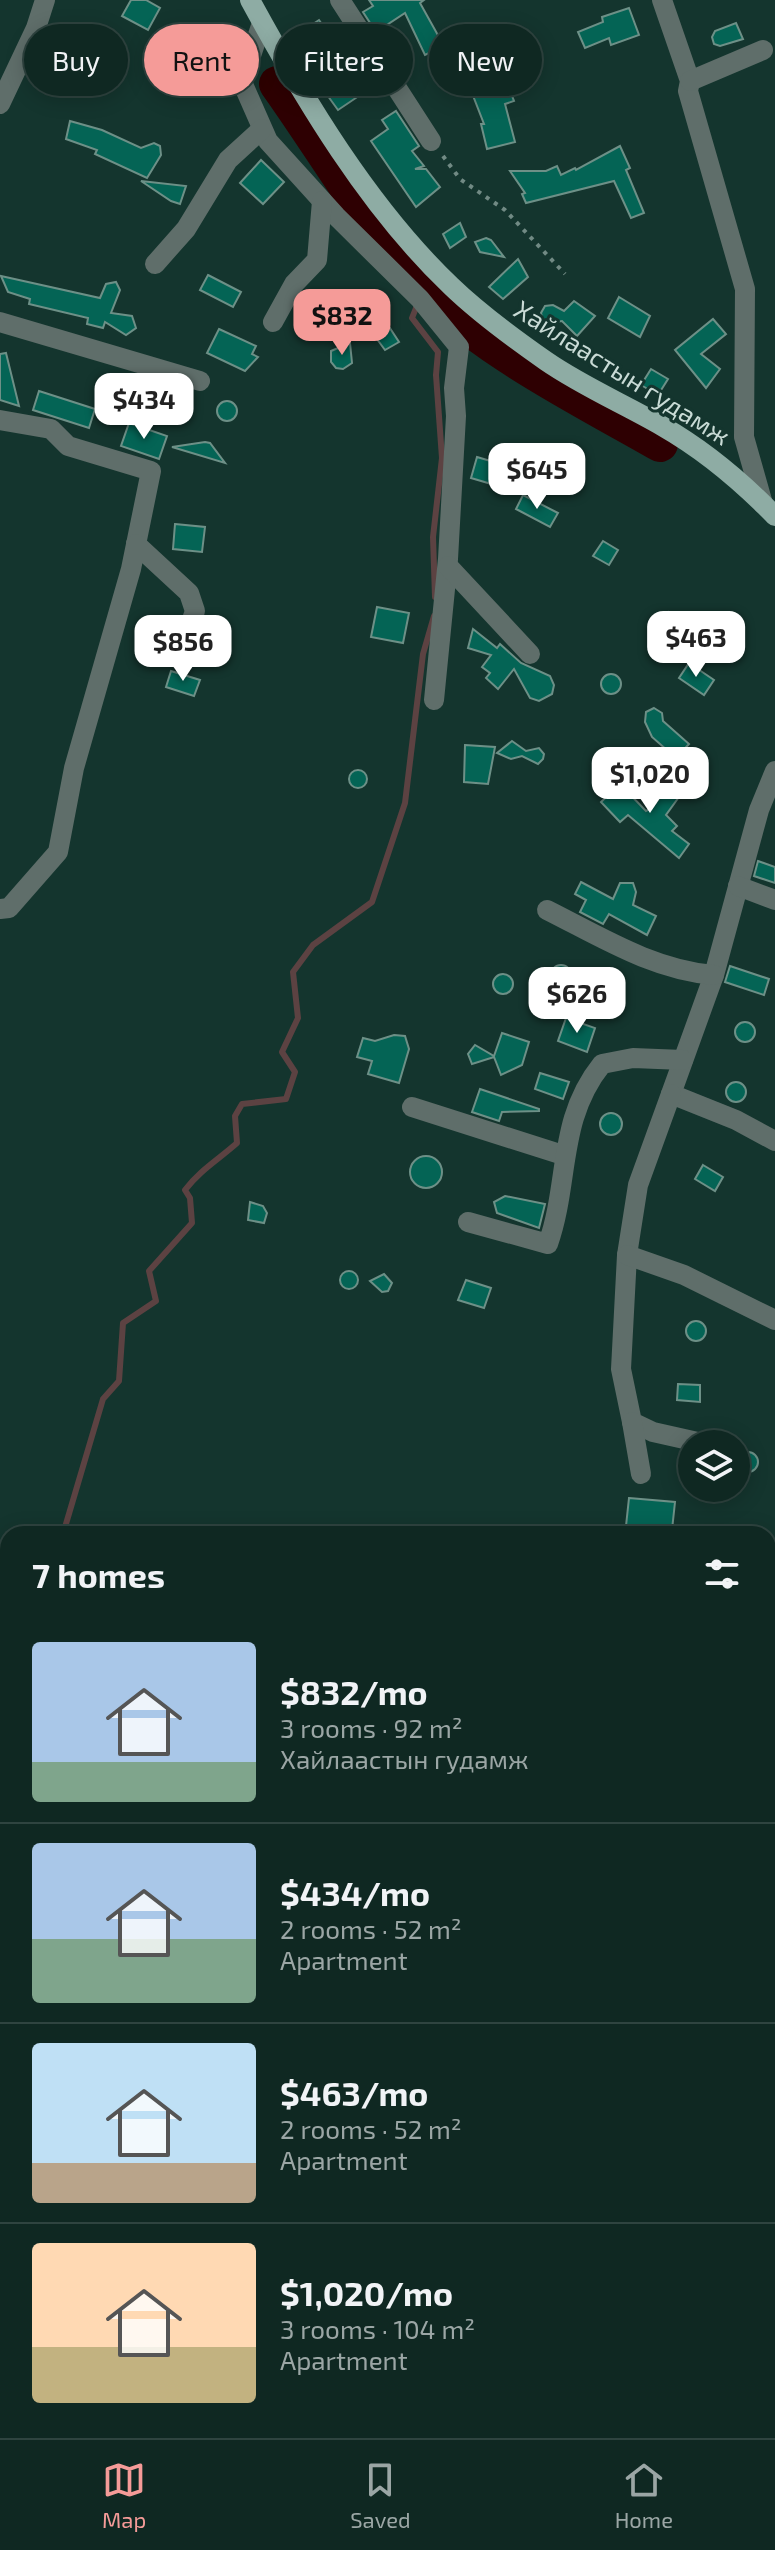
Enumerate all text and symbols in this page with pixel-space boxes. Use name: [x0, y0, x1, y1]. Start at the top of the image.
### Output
chip: Buy: [24, 24, 128, 96]
chip: Rent: [144, 24, 259, 96]
chip: Filters: [275, 24, 413, 96]
chip: New: [429, 24, 542, 96]
pin: $832: [295, 289, 389, 357]
street label: Хайлаастын гудамж: [509, 293, 736, 452]
text: $832: [311, 299, 373, 330]
pin: $434: [97, 373, 191, 441]
text: $434: [113, 383, 175, 414]
pin: $645: [490, 443, 584, 511]
text: $645: [506, 453, 568, 484]
pin: $463: [649, 611, 743, 679]
pin: $856: [136, 615, 230, 683]
text: $463: [665, 621, 727, 652]
text: $856: [153, 625, 213, 656]
pin: $1,020: [585, 747, 715, 815]
text: $1,020: [610, 757, 690, 788]
pin: $626: [530, 967, 624, 1035]
text: $626: [547, 977, 607, 1008]
map controls: [678, 1430, 750, 1502]
button: layers: [678, 1430, 750, 1502]
icon: filters: [700, 1552, 744, 1596]
text: 7 homes: [32, 1554, 165, 1595]
text: $832/mo: [280, 1671, 428, 1712]
icon: home: [96, 1674, 192, 1770]
text: 3 rooms · 92 m²: [280, 1712, 462, 1743]
text: Хайлаастын гудамж: [280, 1743, 528, 1774]
text: $434/mo: [280, 1872, 430, 1913]
icon: home: [96, 1875, 192, 1971]
text: 2 rooms · 52 m²: [280, 1913, 462, 1944]
text: Apartment: [280, 1944, 408, 1975]
text: $463/mo: [280, 2072, 428, 2113]
icon: home: [96, 2075, 192, 2171]
text: 2 rooms · 52 m²: [280, 2113, 462, 2144]
text: Apartment: [280, 2144, 408, 2175]
text: $1,020/mo: [280, 2272, 453, 2313]
icon: home: [96, 2275, 192, 2371]
text: 3 rooms · 104 m²: [280, 2313, 475, 2344]
text: Apartment: [280, 2344, 408, 2375]
tab: Map: [102, 2458, 146, 2532]
tab: Saved: [350, 2458, 411, 2532]
tab: Home: [615, 2458, 673, 2532]

